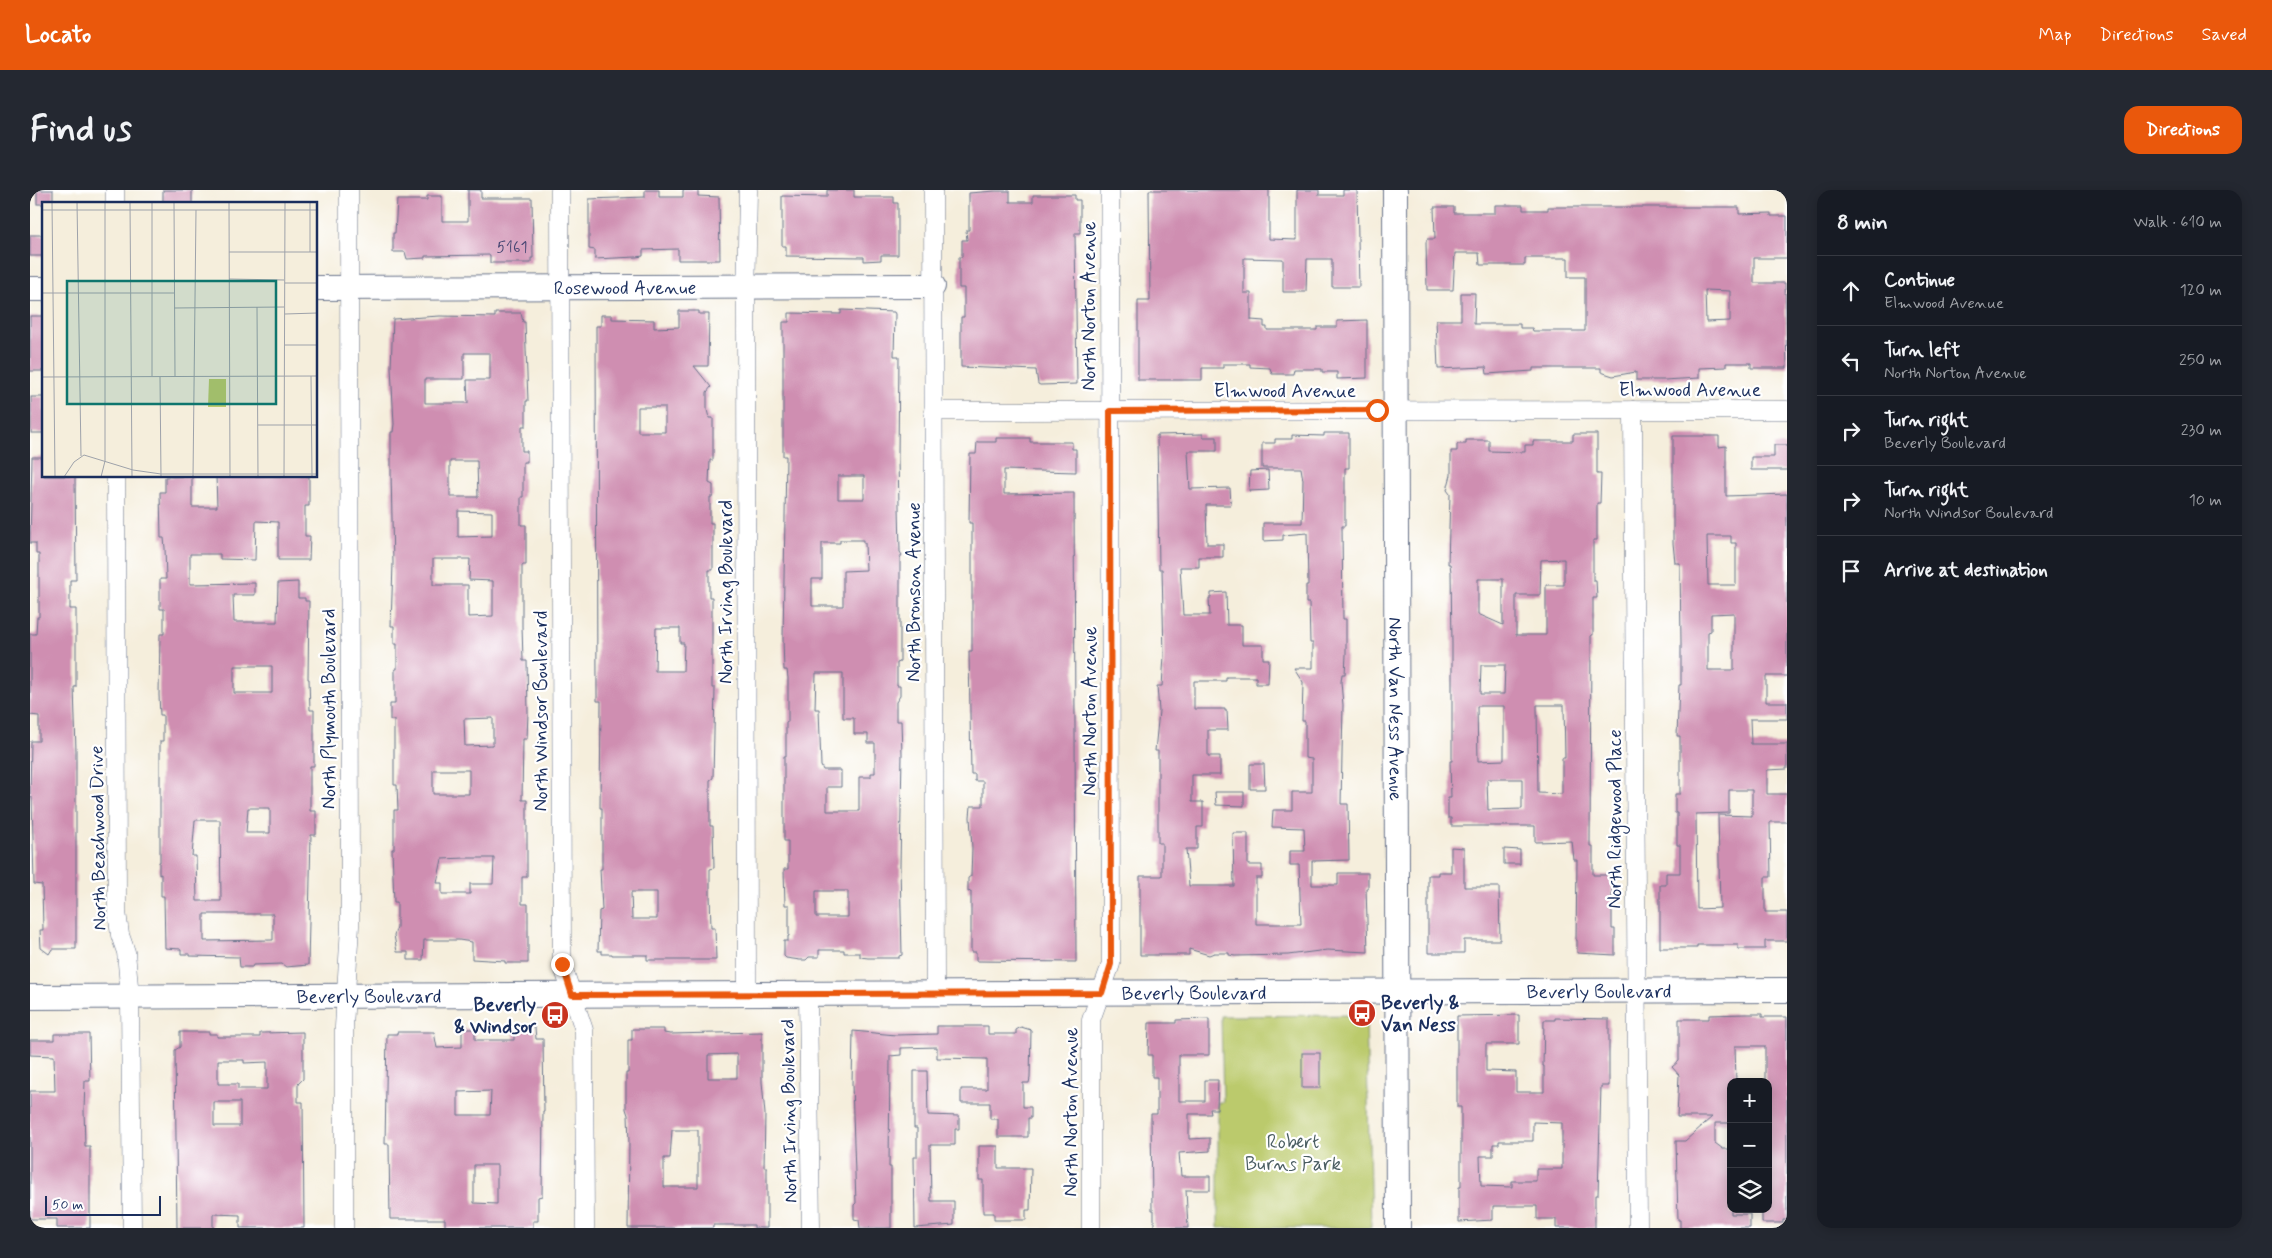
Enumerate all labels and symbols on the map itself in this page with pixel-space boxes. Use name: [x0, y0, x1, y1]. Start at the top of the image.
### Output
inset map: [42, 202, 318, 478]
street label: North Norton Avenue: [1077, 221, 1102, 391]
house number: 5161: [496, 237, 528, 258]
street label: Rosewood Avenue: [554, 276, 696, 301]
street label: Elmwood Avenue: [1619, 378, 1761, 403]
street label: Elmwood Avenue: [1214, 379, 1356, 404]
route start: [1366, 399, 1389, 422]
street label: North Irving Boulevard: [714, 500, 740, 684]
street label: North Bronson Avenue: [902, 502, 927, 682]
street label: North Plymouth Boulevard: [317, 609, 342, 809]
street label: North Windsor Boulevard: [529, 610, 554, 812]
street label: North Van Ness Avenue: [1382, 617, 1408, 801]
street label: North Norton Avenue: [1078, 626, 1103, 796]
street label: North Ridgewood Place: [1603, 729, 1630, 909]
street label: North Beachwood Drive: [84, 745, 113, 931]
route end: [551, 953, 574, 976]
street label: Beverly Boulevard: [1526, 979, 1671, 1005]
street label: Beverly Boulevard: [1121, 981, 1266, 1007]
street label: Beverly Boulevard: [297, 984, 442, 1010]
place label: Beverly & Van Ness: [1381, 991, 1460, 1038]
place label: Beverly & Windsor: [454, 993, 537, 1040]
bus stop icon: Beverly & Van Ness: [1347, 998, 1377, 1028]
bus stop icon: Beverly & Windsor: [540, 1000, 570, 1030]
street label: North Irving Boulevard: [775, 1019, 805, 1203]
street label: North Norton Avenue: [1059, 1027, 1084, 1197]
park label: Robert Burns Park: [1245, 1130, 1341, 1177]
scale bar: [45, 1193, 161, 1216]

